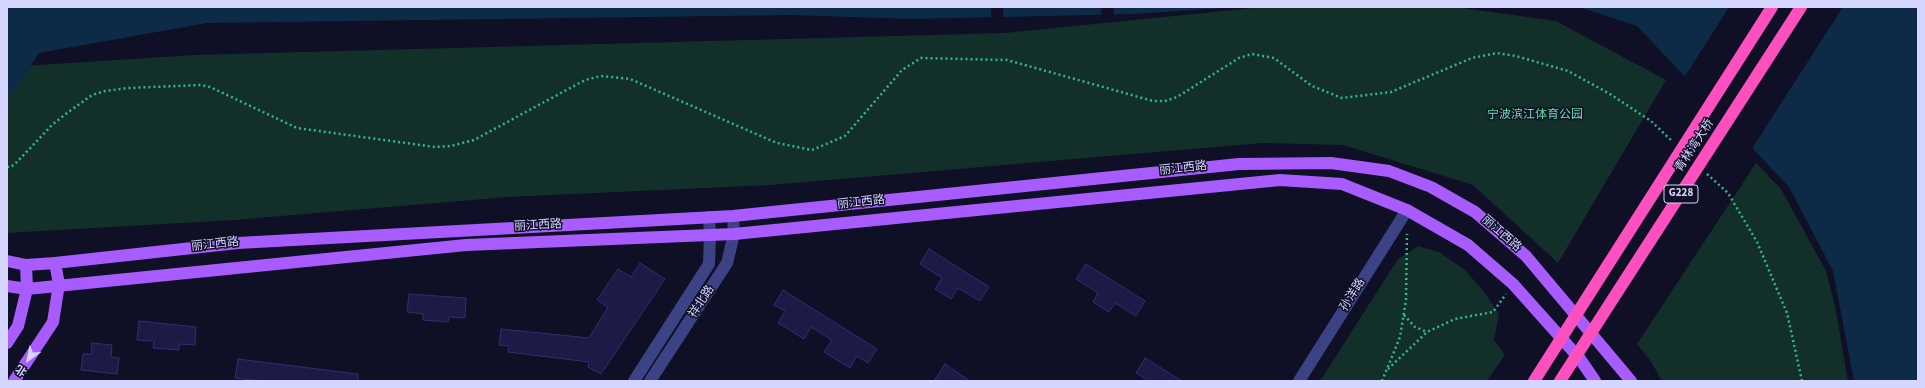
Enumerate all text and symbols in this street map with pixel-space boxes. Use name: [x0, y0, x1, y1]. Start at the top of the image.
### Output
park label: 宁波滨江体育公园: [1487, 108, 1583, 122]
street label: 青林湾大桥: [1673, 117, 1717, 175]
street label: 丽江西路: [1158, 159, 1208, 179]
road number: G228: [1664, 185, 1698, 203]
street label: 丽江西路: [836, 193, 886, 213]
street label: 丽江西路: [1478, 213, 1524, 255]
street label: 丽江西路: [514, 218, 562, 234]
street label: 丽江西路: [190, 235, 240, 255]
street label: 孙洋路: [1337, 276, 1369, 314]
street label: 祥北路: [686, 283, 718, 321]
north arrow: [8, 340, 48, 380]
text: 北: [12, 361, 30, 380]

